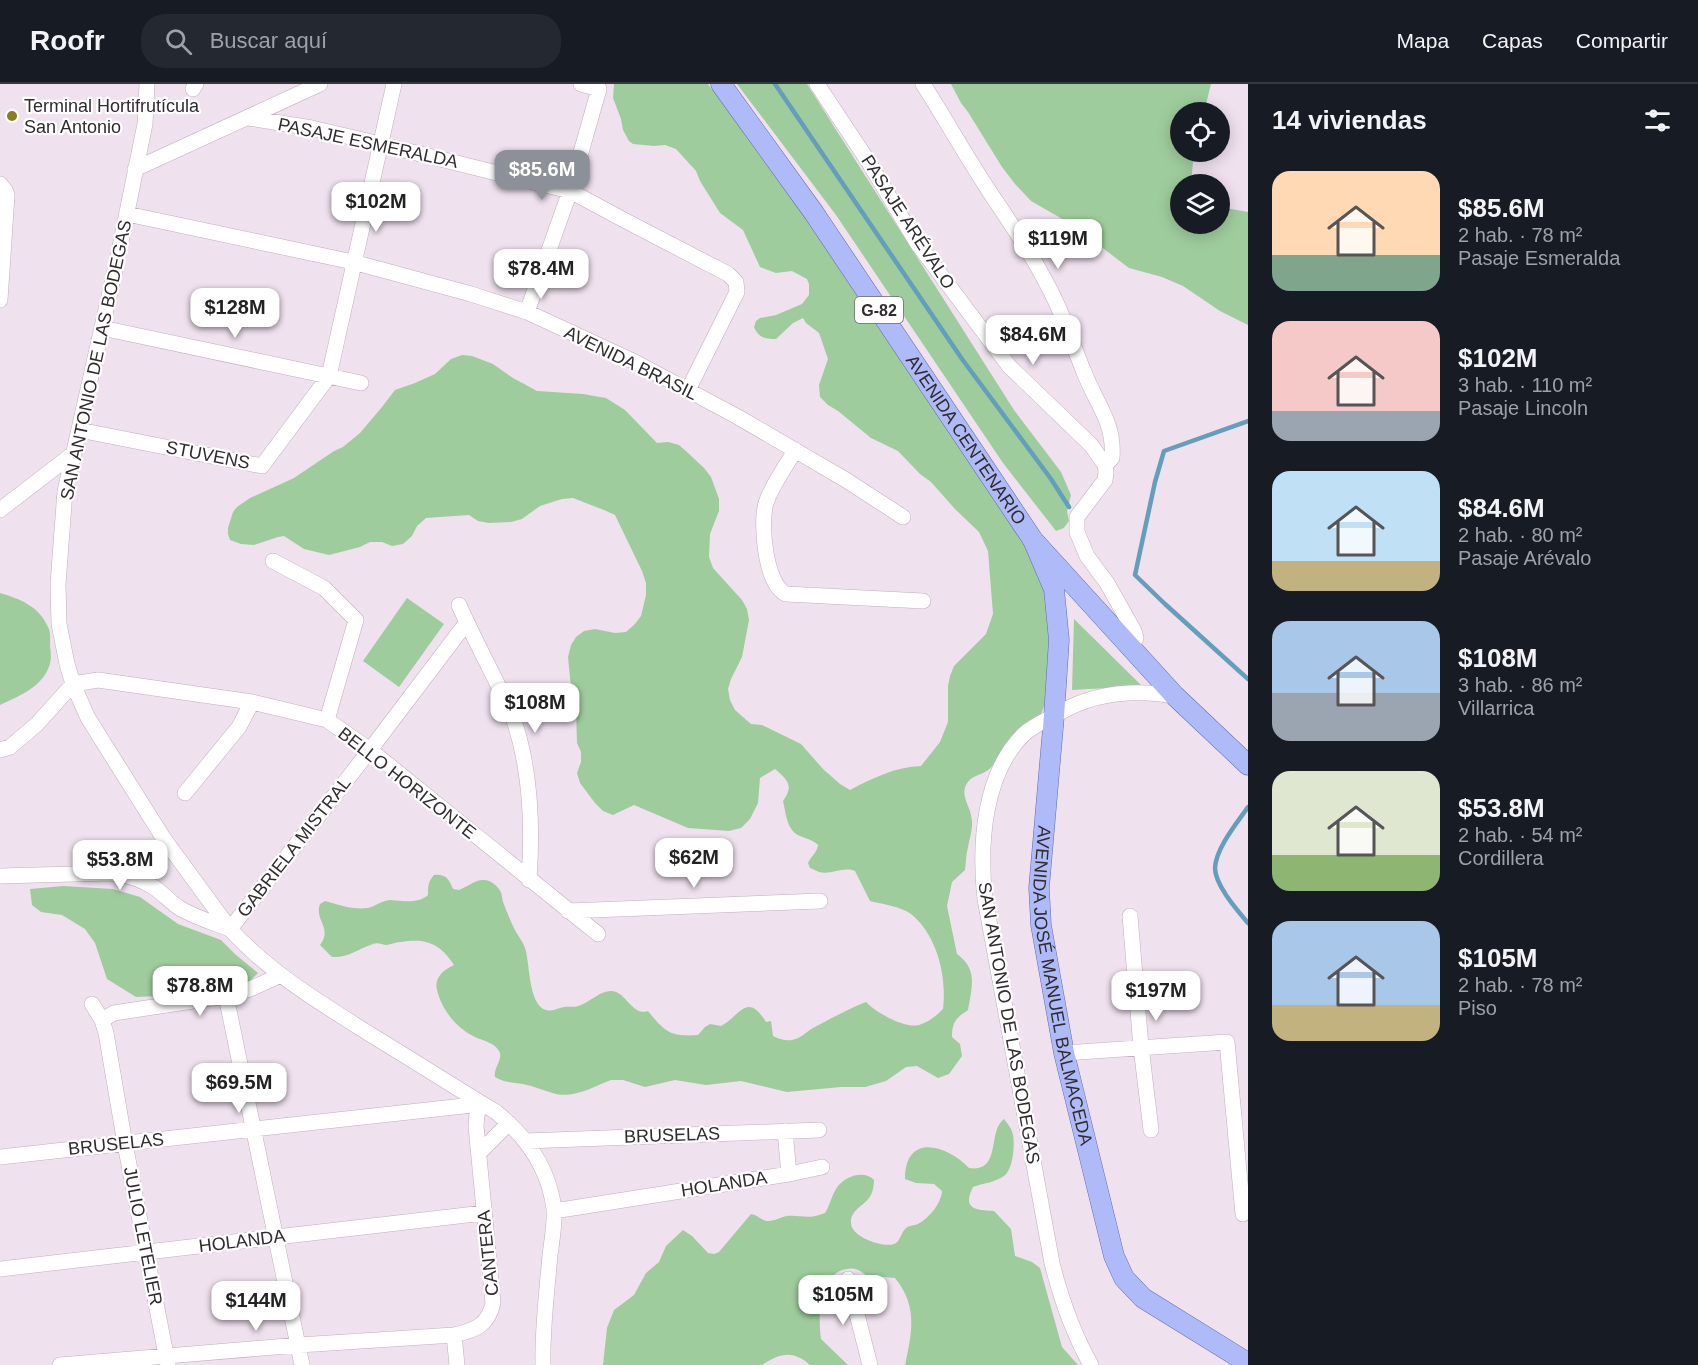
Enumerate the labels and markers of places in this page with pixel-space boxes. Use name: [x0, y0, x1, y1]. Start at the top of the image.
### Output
place label: Terminal Hortifrutícula San Antonio: [24, 96, 200, 137]
marker: Terminal Hortifrutícula San Antonio: [5, 109, 19, 123]
pin: $85.6M: [493, 150, 591, 201]
pin: $102M: [334, 182, 418, 233]
pin: $119M: [1016, 219, 1100, 270]
pin: $78.4M: [492, 249, 590, 300]
pin: $128M: [193, 288, 277, 339]
pin: $84.6M: [984, 315, 1082, 366]
pin: $108M: [493, 683, 577, 734]
pin: $62M: [658, 838, 730, 889]
pin: $53.8M: [71, 840, 169, 891]
pin: $78.8M: [151, 966, 249, 1017]
pin: $197M: [1114, 971, 1198, 1022]
pin: $69.5M: [190, 1063, 288, 1114]
pin: $105M: [801, 1275, 885, 1326]
pin: $144M: [214, 1281, 298, 1332]

